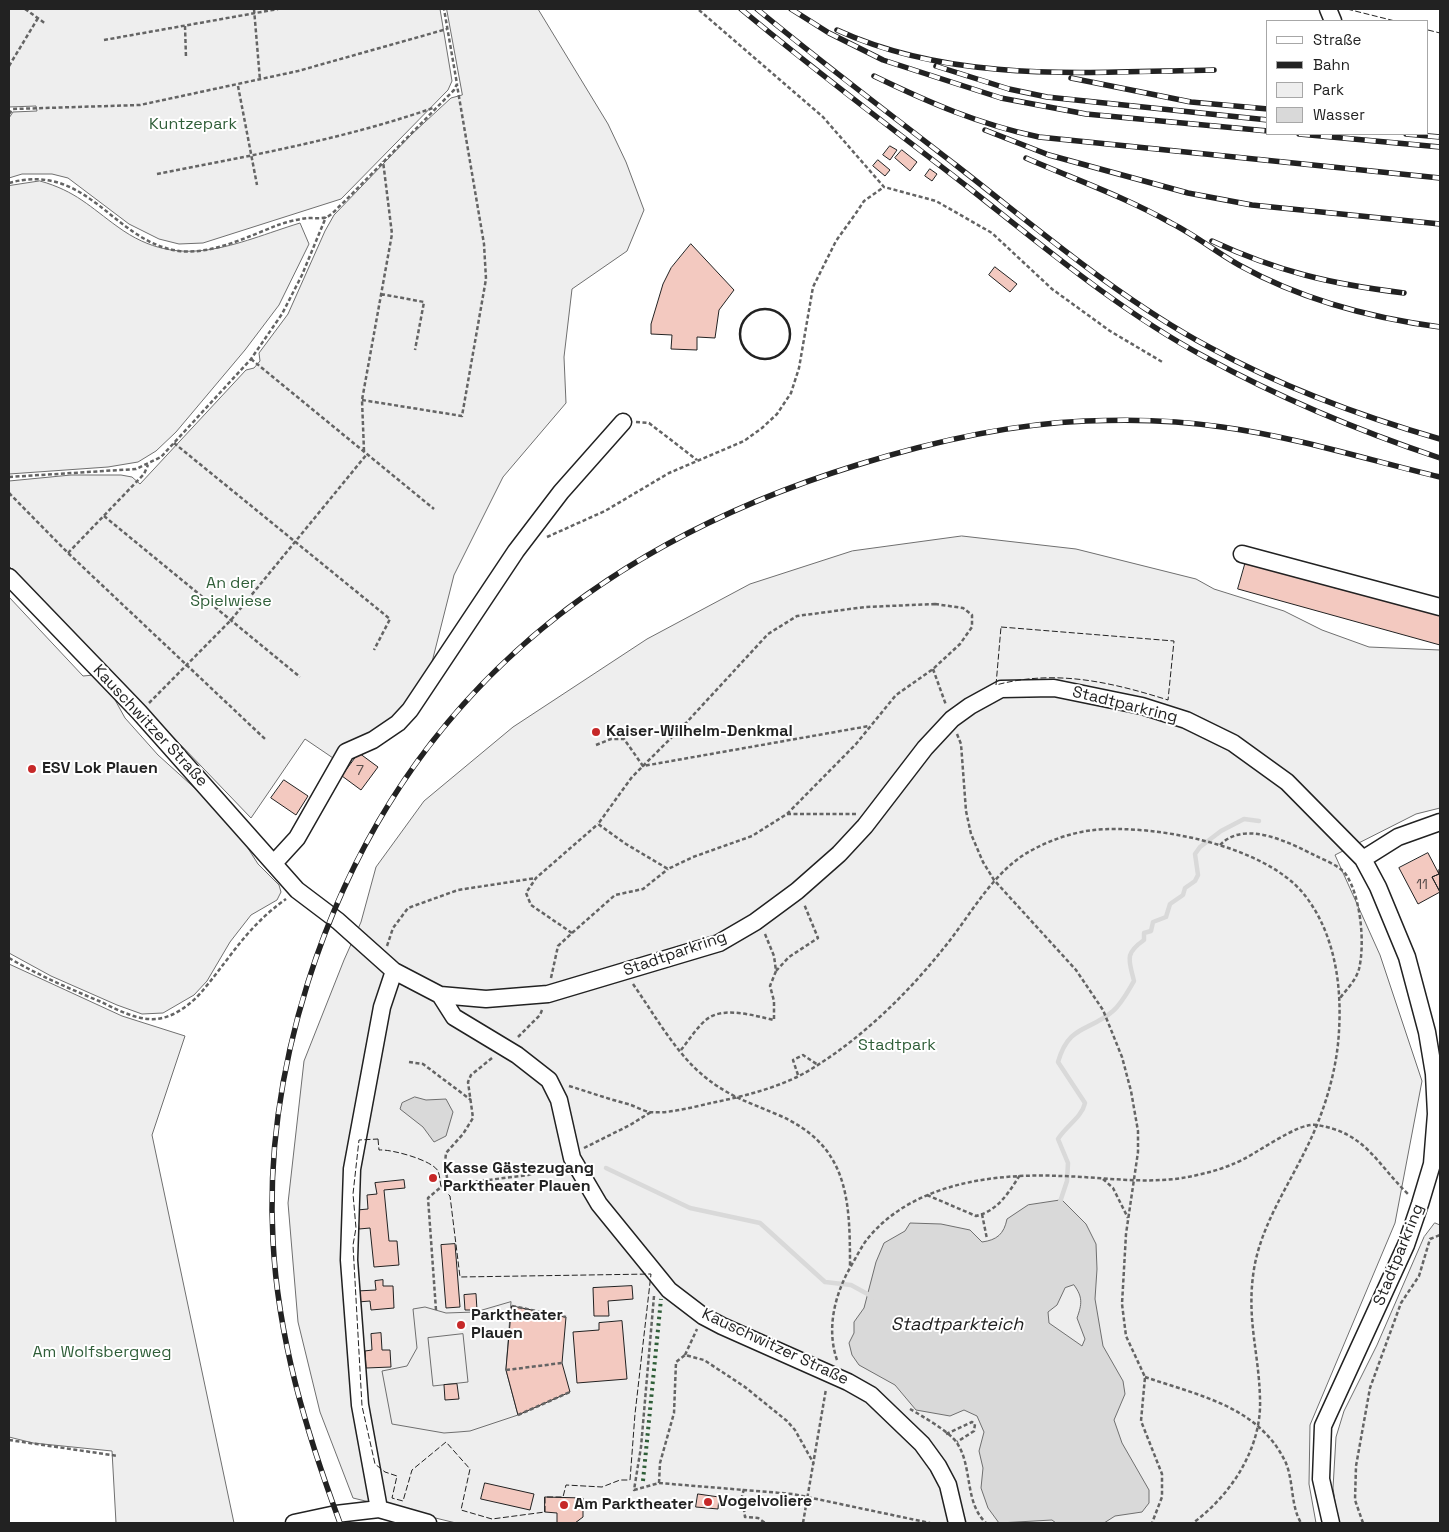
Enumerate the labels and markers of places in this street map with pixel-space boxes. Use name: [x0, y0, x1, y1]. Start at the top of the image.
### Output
place label: Kaiser-Wilhelm-Denkmal: [606, 722, 793, 742]
marker: Kaiser-Wilhelm-Denkmal: [590, 726, 602, 738]
place label: ESV Lok Plauen: [42, 759, 158, 779]
marker: ESV Lok Plauen: [26, 763, 38, 775]
place label: Kasse Gästezugang Parktheater Plauen: [443, 1159, 594, 1197]
marker: Kasse Gästezugang Parktheater Plauen: [427, 1172, 439, 1184]
place label: Parktheater Plauen: [471, 1306, 563, 1344]
marker: Parktheater Plauen: [455, 1319, 467, 1331]
place label: Vogelvoliere: [718, 1492, 812, 1512]
place label: Am Parktheater: [574, 1495, 694, 1515]
marker: Vogelvoliere: [702, 1496, 714, 1508]
marker: Am Parktheater: [558, 1499, 570, 1511]

